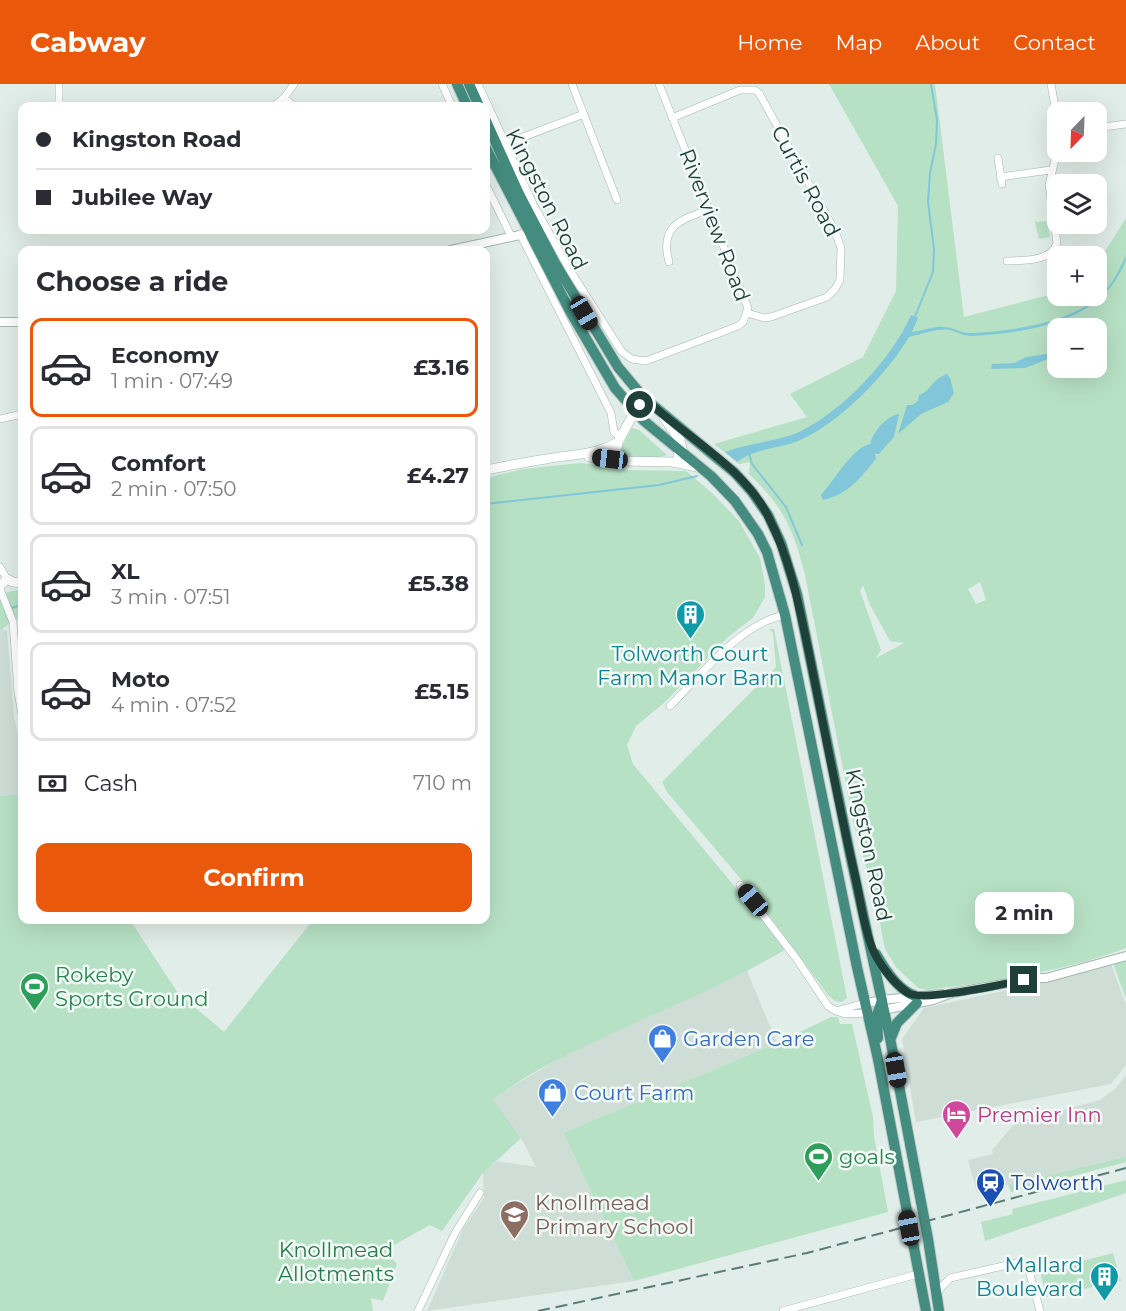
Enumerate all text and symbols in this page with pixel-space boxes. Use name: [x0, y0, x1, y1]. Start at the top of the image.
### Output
text: Cabway: [30, 25, 146, 59]
text: Home: [737, 30, 802, 55]
text: Map: [835, 30, 882, 55]
text: About: [915, 30, 980, 55]
text: Contact: [1013, 30, 1096, 55]
north arrow: [1047, 102, 1107, 162]
map controls: [1047, 102, 1107, 378]
street label: Curtis Road: [766, 121, 846, 241]
street label: Kingston Road: [501, 124, 593, 274]
text: Kingston Road: [72, 126, 242, 153]
street label: Riverview Road: [674, 145, 756, 305]
button: layers: [1047, 174, 1107, 234]
text: Jubilee Way: [72, 184, 212, 211]
button: +: [1047, 246, 1107, 306]
text: Choose a ride: [36, 265, 228, 298]
car: [567, 293, 601, 333]
button: −: [1047, 318, 1107, 378]
icon: car: [39, 341, 93, 395]
text: Economy: [111, 342, 219, 369]
text: £3.16: [413, 354, 469, 381]
text: 1 min · 07:49: [111, 369, 233, 393]
route start: [626, 391, 653, 418]
car: [591, 448, 629, 470]
icon: car: [39, 449, 93, 503]
text: Comfort: [111, 450, 206, 477]
text: £4.27: [407, 462, 469, 489]
text: 2 min · 07:50: [111, 477, 237, 501]
icon: car: [39, 557, 93, 611]
text: XL: [111, 558, 140, 585]
text: £5.38: [408, 570, 469, 597]
text: 3 min · 07:51: [111, 585, 230, 609]
building icon: Tolworth Court Farm Manor Barn: [674, 598, 706, 640]
place label: Tolworth Court Farm Manor Barn: [597, 641, 783, 690]
icon: car: [39, 665, 93, 719]
text: Moto: [111, 666, 170, 693]
text: £5.15: [414, 678, 469, 705]
text: 4 min · 07:52: [111, 693, 236, 717]
street label: Kingston Road: [841, 766, 897, 924]
icon: cash: [36, 767, 69, 800]
text: Cash: [84, 770, 138, 797]
text: 710 m: [413, 771, 472, 795]
button: Confirm: [36, 843, 472, 912]
car: [735, 880, 771, 920]
callout: 2 min: [974, 893, 1074, 935]
text: 2 min: [995, 901, 1054, 925]
place label: Rokeby Sports Ground: [55, 962, 208, 1011]
route end: [1010, 966, 1037, 993]
sports icon: Rokeby Sports Ground: [18, 970, 50, 1012]
shop icon: Garden Care: [646, 1022, 678, 1064]
place label: Garden Care: [683, 1026, 814, 1051]
car: [884, 1051, 908, 1089]
shop icon: Court Farm: [537, 1076, 569, 1118]
place label: Court Farm: [574, 1080, 694, 1105]
hotel icon: Premier Inn: [940, 1098, 972, 1140]
place label: Premier Inn: [977, 1102, 1102, 1127]
sports icon: goals: [802, 1140, 834, 1182]
place label: goals: [839, 1144, 895, 1169]
station icon: Tolworth: [974, 1166, 1006, 1208]
place label: Tolworth: [1011, 1170, 1103, 1195]
place label: Knollmead Primary School: [535, 1190, 694, 1239]
school or university icon: Knollmead Primary School: [498, 1198, 530, 1240]
car: [897, 1209, 921, 1247]
park label: Knollmead Allotments: [278, 1237, 394, 1286]
place label: Mallard Boulevard: [976, 1252, 1083, 1301]
building icon: Mallard Boulevard: [1088, 1260, 1120, 1302]

